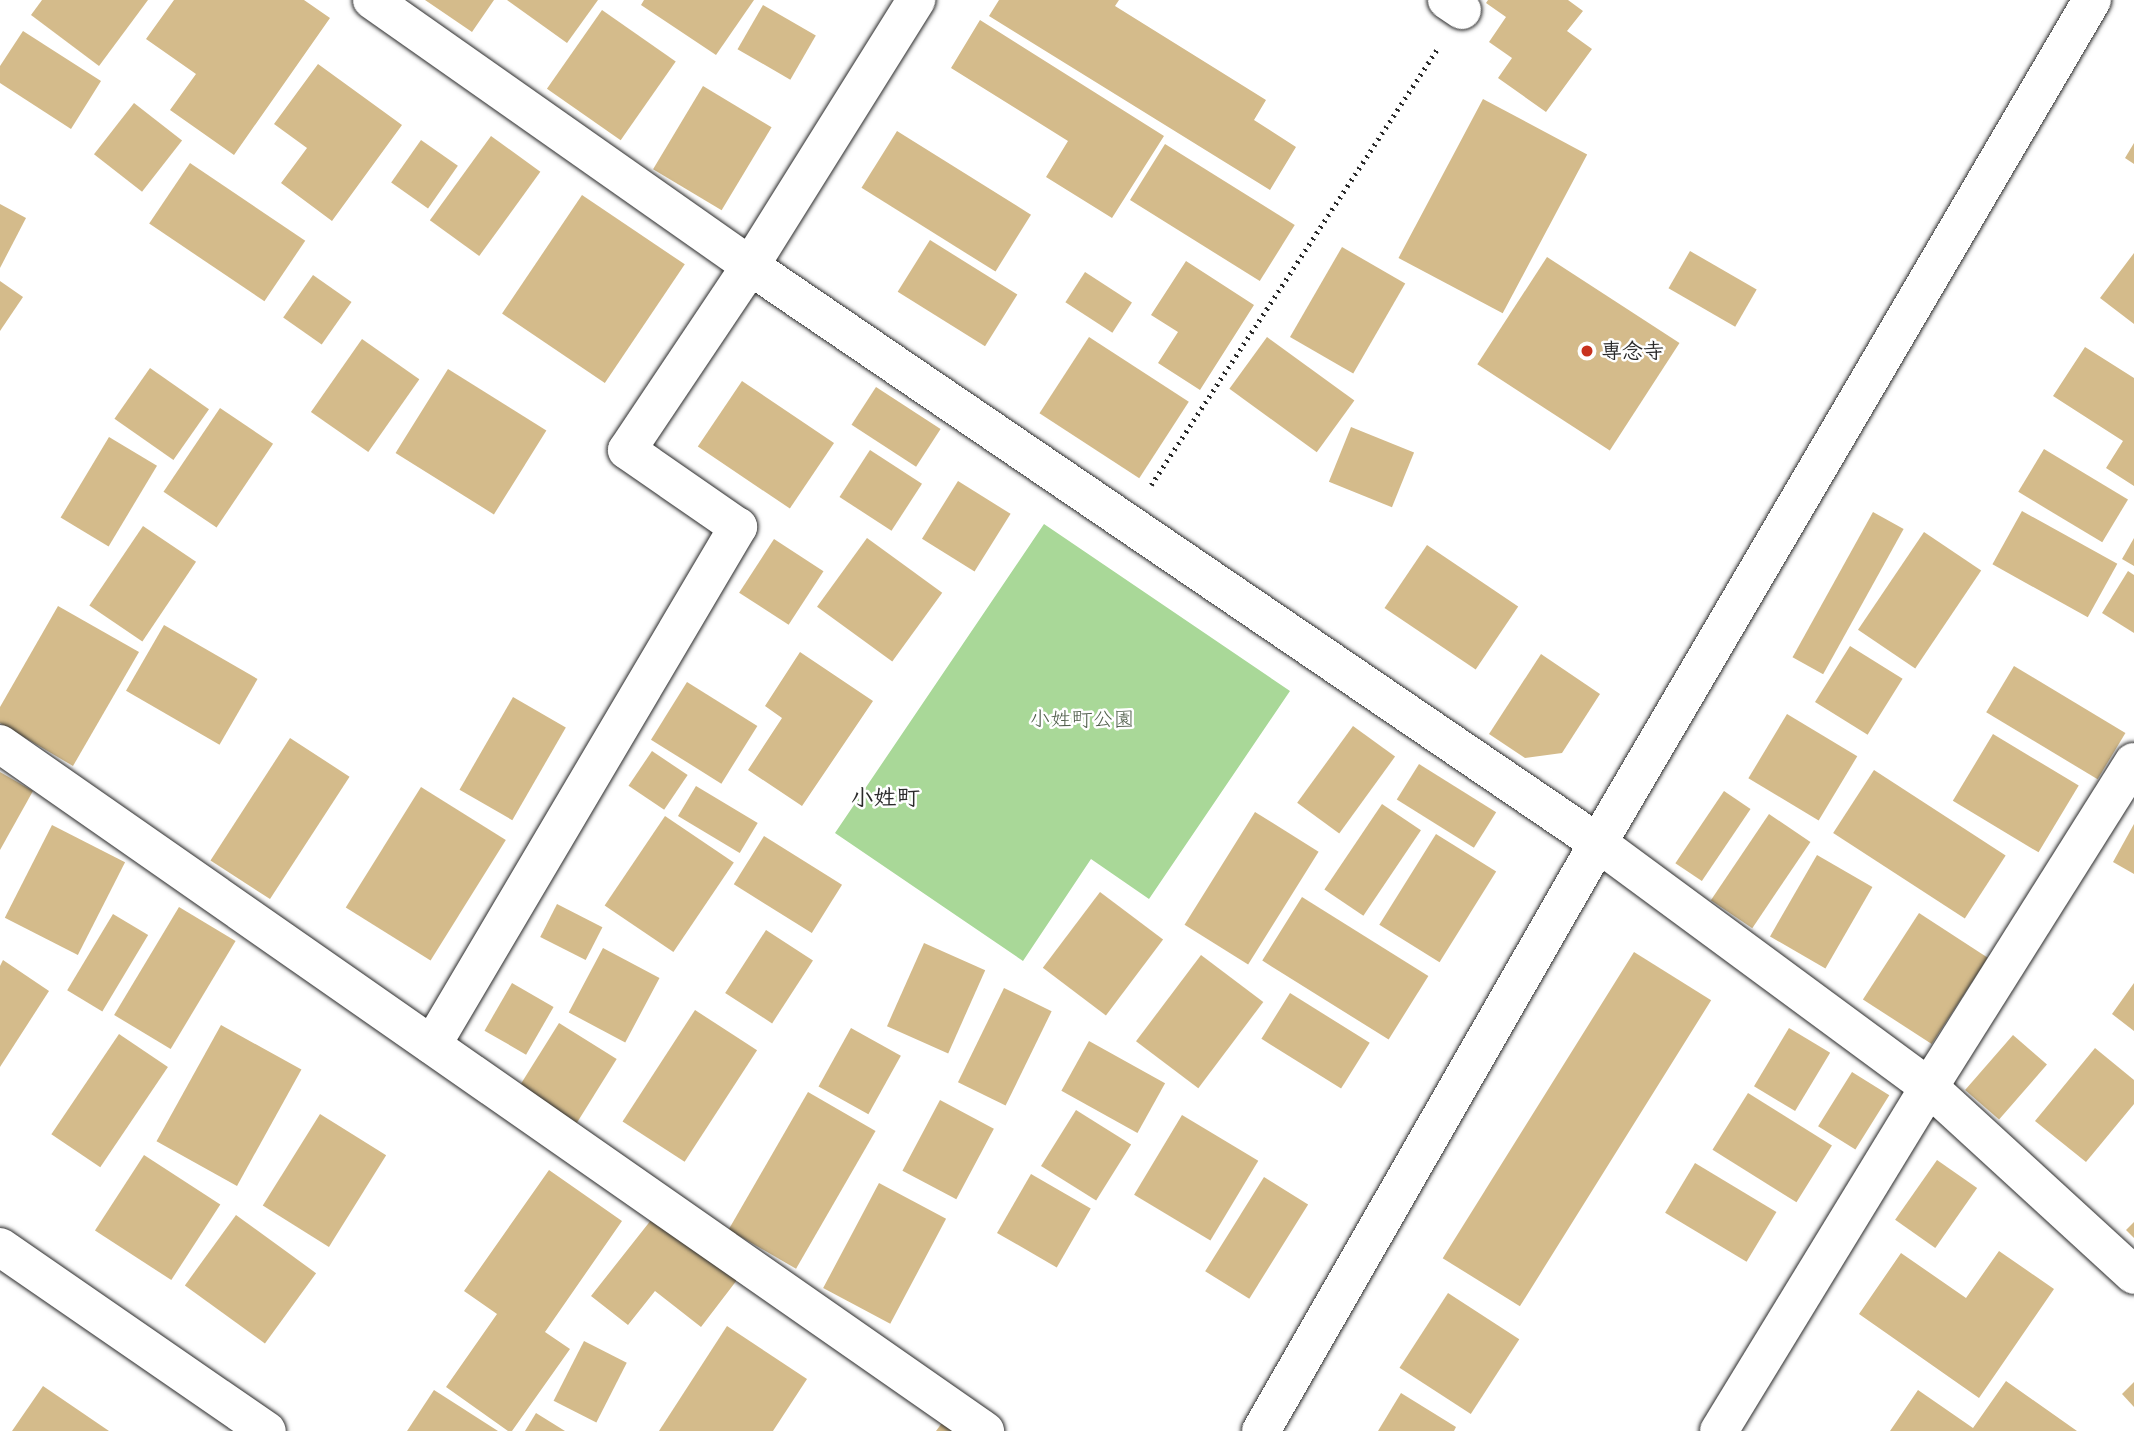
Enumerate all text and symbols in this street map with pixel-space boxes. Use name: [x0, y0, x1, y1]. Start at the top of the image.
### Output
place label: 専念寺: [1601, 338, 1664, 364]
marker: 専念寺: [1579, 343, 1595, 359]
park label: 小姓町公園: [1030, 706, 1134, 732]
district label: 小姓町: [851, 784, 919, 812]

